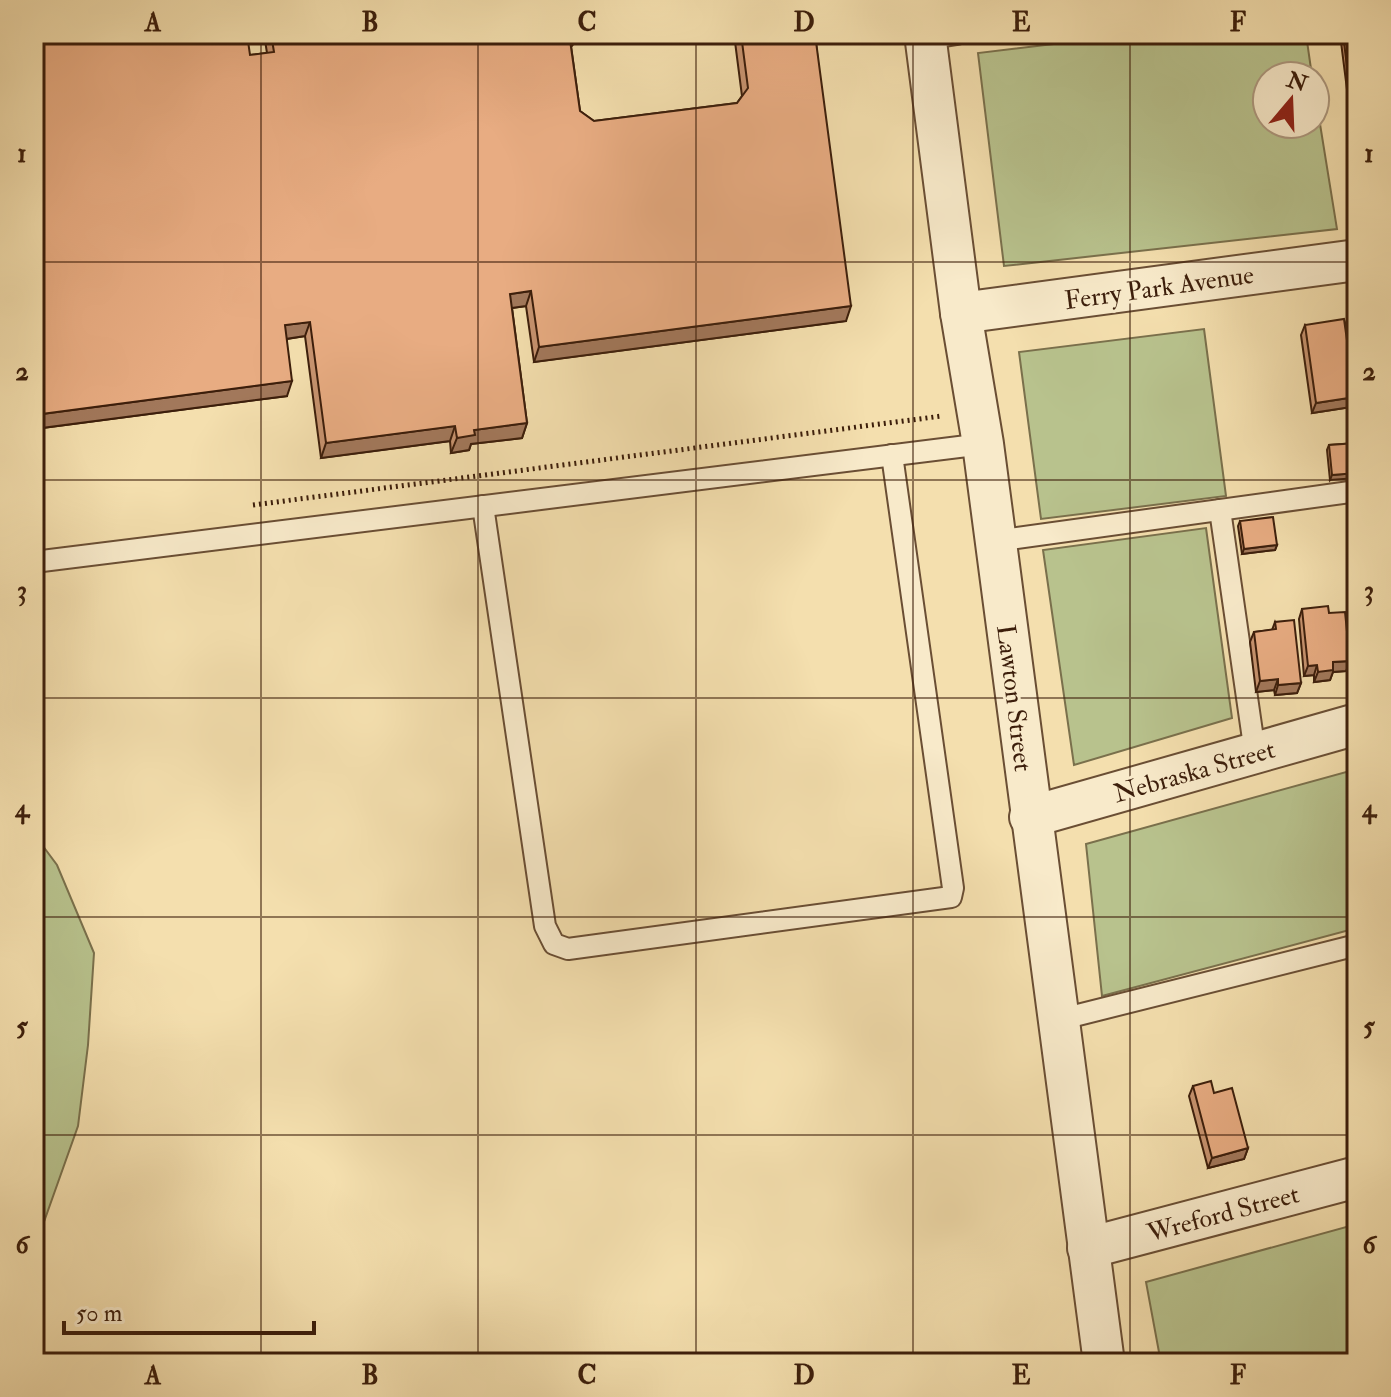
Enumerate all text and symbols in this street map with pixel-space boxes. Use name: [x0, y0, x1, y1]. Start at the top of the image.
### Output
text: A: [144, 7, 162, 39]
text: B: [361, 7, 379, 39]
text: C: [577, 7, 597, 39]
text: D: [793, 7, 815, 39]
text: E: [1012, 7, 1031, 39]
text: F: [1230, 7, 1247, 39]
north arrow: [1251, 60, 1331, 140]
text: N: [1282, 65, 1311, 99]
text: 1: [17, 138, 27, 170]
text: 1: [1364, 138, 1374, 170]
street label: Ferry Park Avenue: [1062, 259, 1256, 317]
text: 2: [15, 356, 29, 388]
text: 2: [1362, 356, 1376, 388]
text: 3: [17, 575, 27, 607]
text: 3: [1364, 575, 1374, 607]
street label: Lawton Street: [989, 623, 1039, 773]
street label: Nebraska Street: [1110, 734, 1279, 810]
text: 4: [14, 793, 31, 825]
text: 4: [1361, 793, 1378, 825]
text: 5: [16, 1011, 28, 1043]
text: 5: [1363, 1011, 1375, 1043]
street label: Wreford Street: [1143, 1178, 1303, 1250]
text: 6: [15, 1229, 30, 1261]
text: 6: [1362, 1229, 1377, 1261]
scale bar: [64, 1285, 314, 1335]
text: 50 m: [76, 1298, 123, 1329]
text: A: [144, 1360, 162, 1392]
text: B: [361, 1360, 379, 1392]
text: C: [577, 1360, 597, 1392]
text: D: [793, 1360, 815, 1392]
text: E: [1012, 1360, 1031, 1392]
text: F: [1230, 1360, 1247, 1392]

